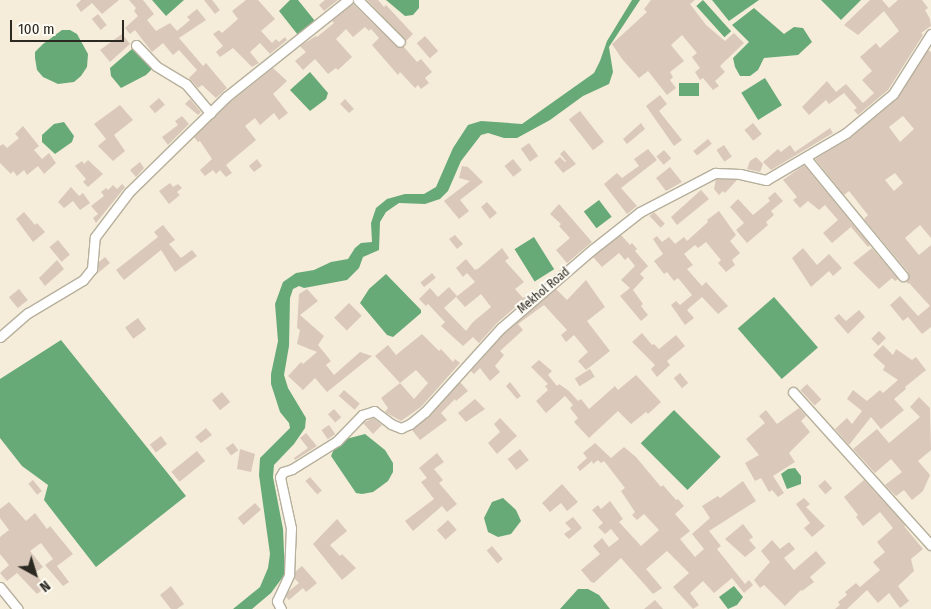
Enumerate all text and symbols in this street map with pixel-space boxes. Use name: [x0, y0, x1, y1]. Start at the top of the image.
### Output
scale bar: [12, 10, 126, 42]
text: 100 m: [18, 20, 55, 38]
street label: Mekhol Road: [515, 265, 573, 317]
north arrow: [10, 549, 60, 599]
text: N: [36, 577, 53, 595]

